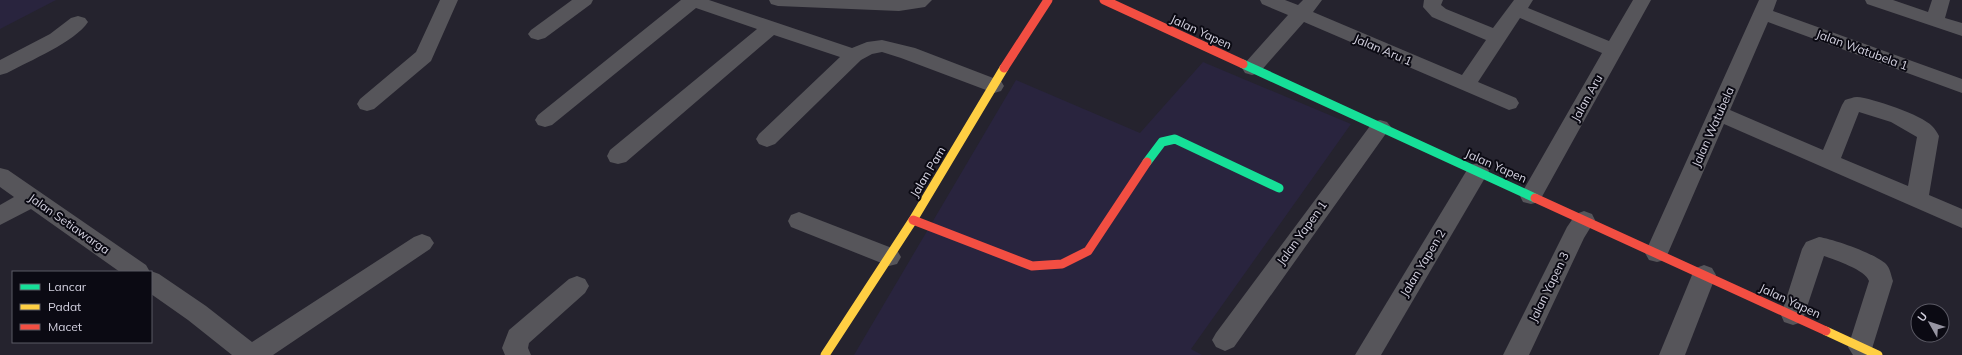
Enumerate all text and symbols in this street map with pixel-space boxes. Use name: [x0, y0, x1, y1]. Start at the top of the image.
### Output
street label: Jalan Yapen: [1168, 11, 1234, 52]
street label: Jalan Watubela 1: [1814, 26, 1910, 73]
street label: Jalan Aru 1: [1352, 31, 1415, 69]
street label: Jalan Aru: [1568, 72, 1606, 124]
street label: Jalan Watubela: [1688, 84, 1737, 169]
street label: Jalan Pam: [907, 144, 949, 200]
street label: Jalan Yapen: [1463, 145, 1529, 186]
street label: Jalan Setiawarga: [26, 190, 113, 257]
street label: Jalan Yapen 1: [1273, 198, 1330, 268]
street label: Jalan Yapen 2: [1397, 226, 1449, 299]
street label: Jalan Yapen 3: [1525, 249, 1572, 324]
legend: [12, 271, 152, 343]
text: Lancar: [48, 279, 87, 294]
street label: Jalan Yapen: [1757, 280, 1823, 321]
text: Padat: [48, 299, 81, 314]
north arrow: [1910, 303, 1950, 343]
text: U: [1914, 309, 1930, 324]
text: Macet: [48, 319, 82, 334]

